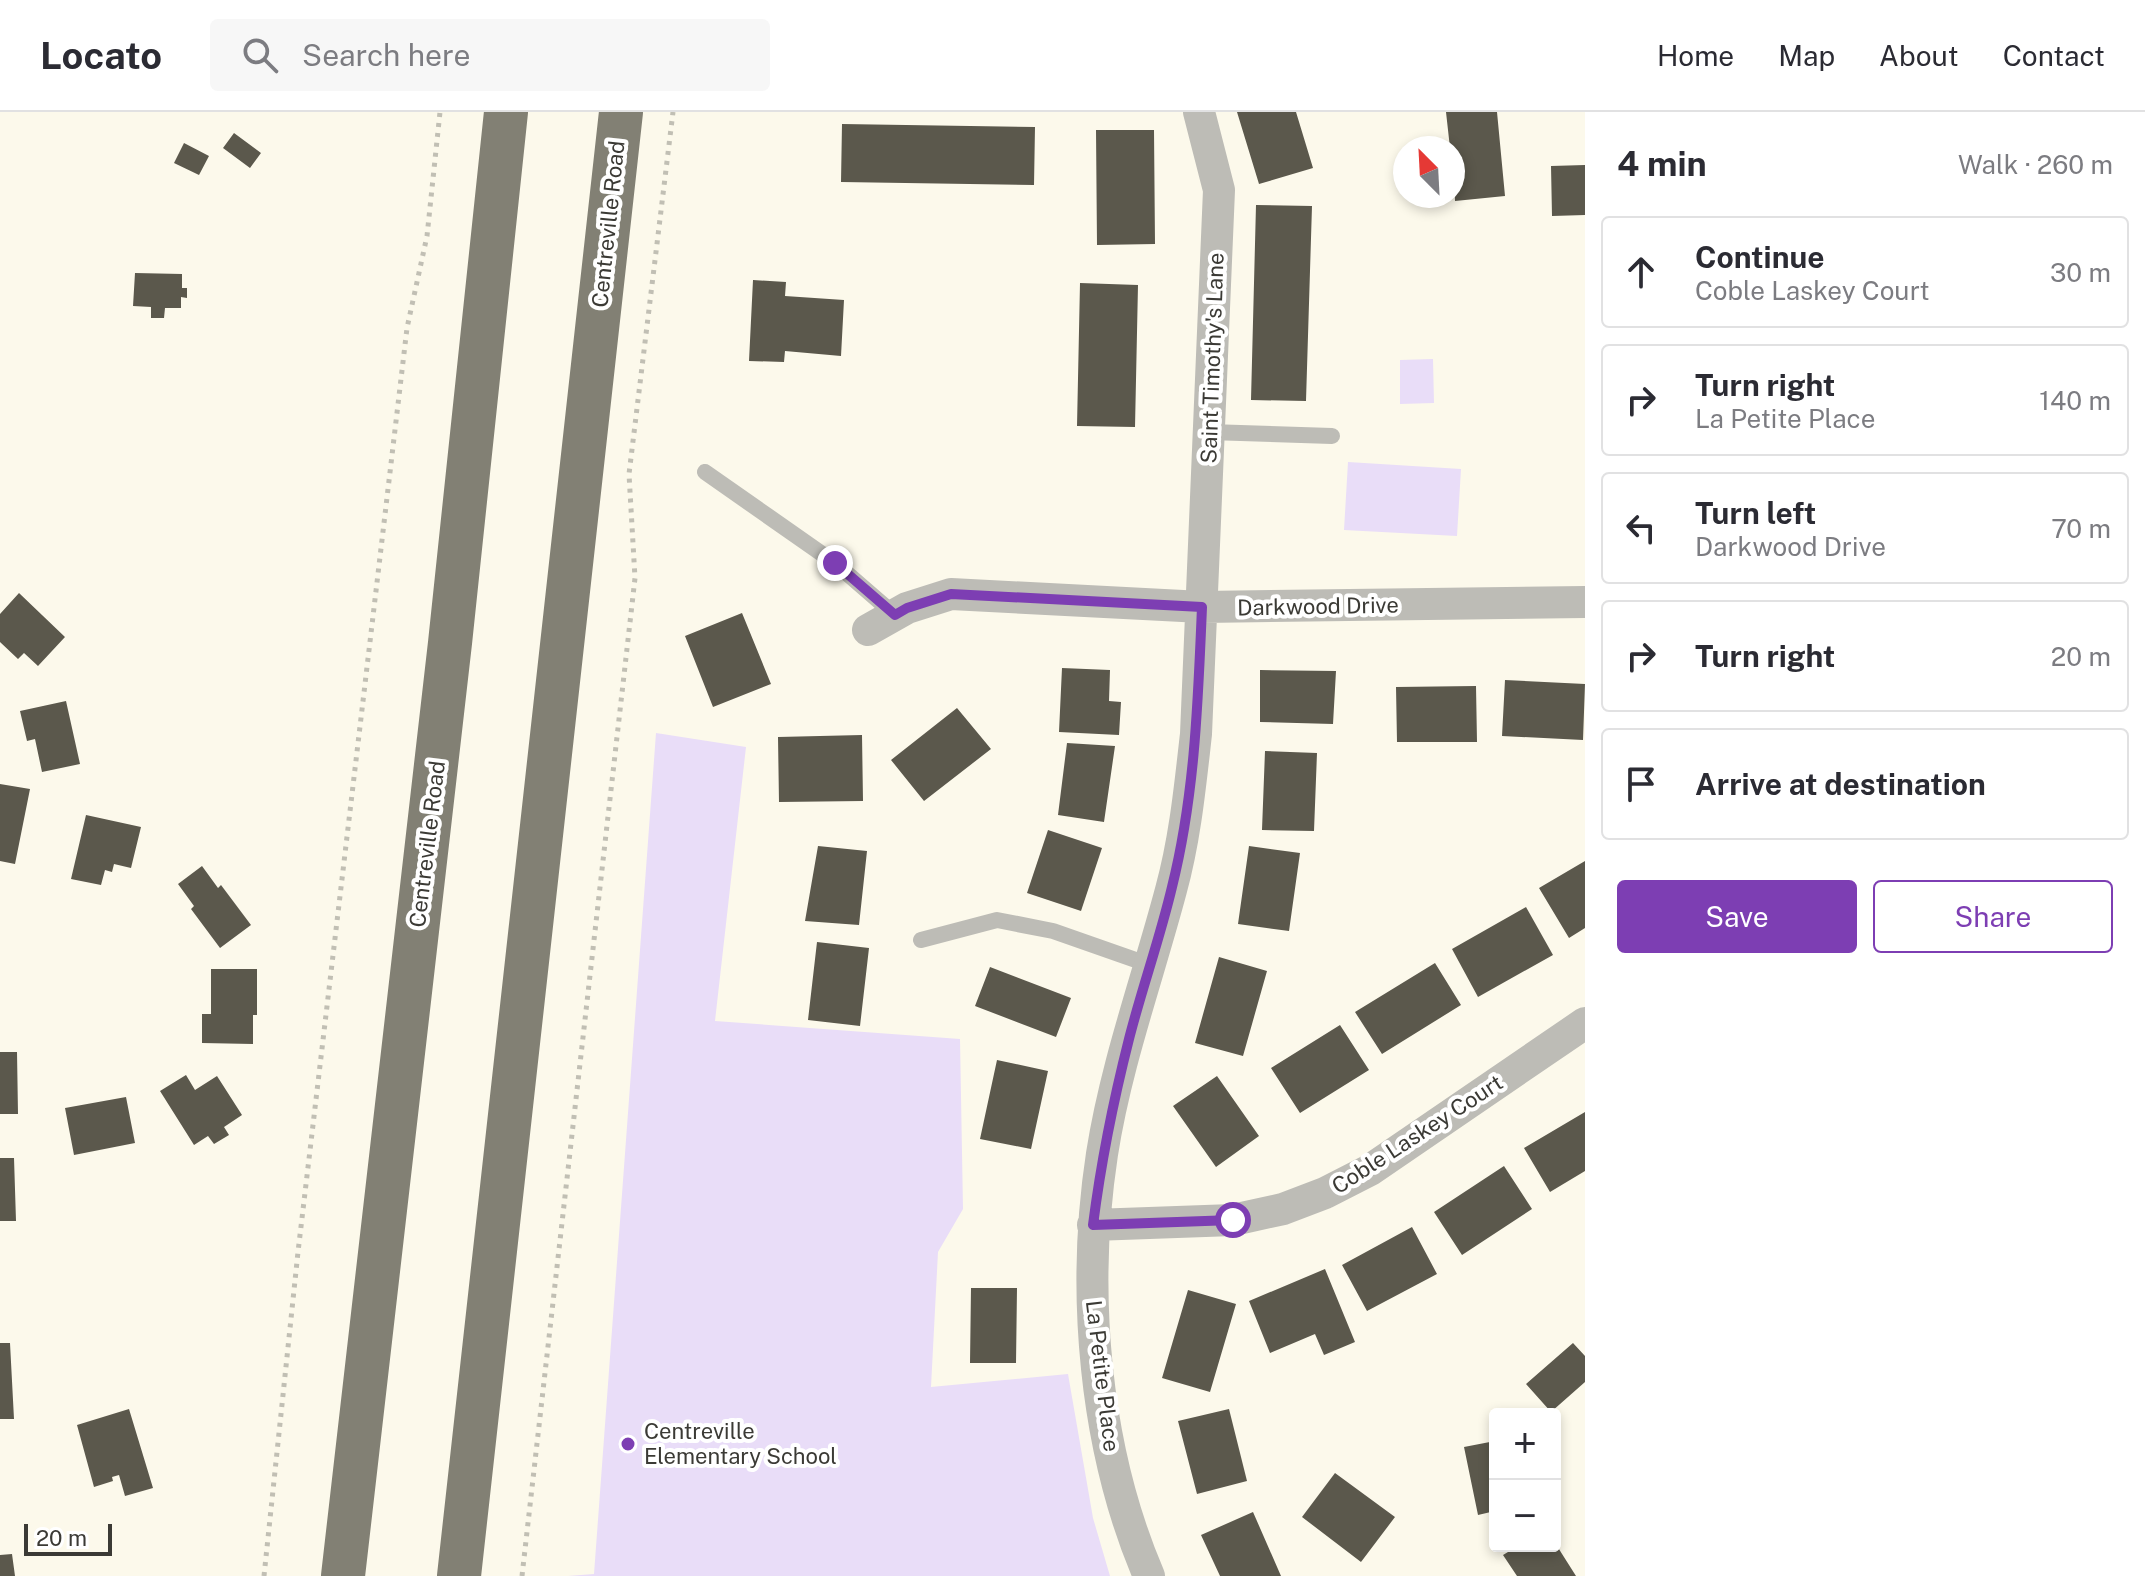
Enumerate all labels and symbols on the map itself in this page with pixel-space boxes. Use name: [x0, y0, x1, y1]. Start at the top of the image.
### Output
north arrow: [1393, 136, 1465, 208]
street label: Centreville Road: [586, 139, 630, 309]
street label: Saint Timothy's Lane: [1195, 252, 1229, 464]
route end: [817, 545, 853, 581]
street label: Darkwood Drive: [1237, 592, 1399, 620]
street label: Centreville Road: [404, 759, 450, 929]
street label: Coble Laskey Court: [1327, 1069, 1507, 1199]
route start: [1215, 1202, 1251, 1238]
street label: La Petite Place: [1081, 1299, 1125, 1453]
place label: Centreville Elementary School: [644, 1418, 837, 1469]
marker: Centreville Elementary School: [619, 1435, 637, 1453]
scale bar: [24, 1520, 112, 1556]

